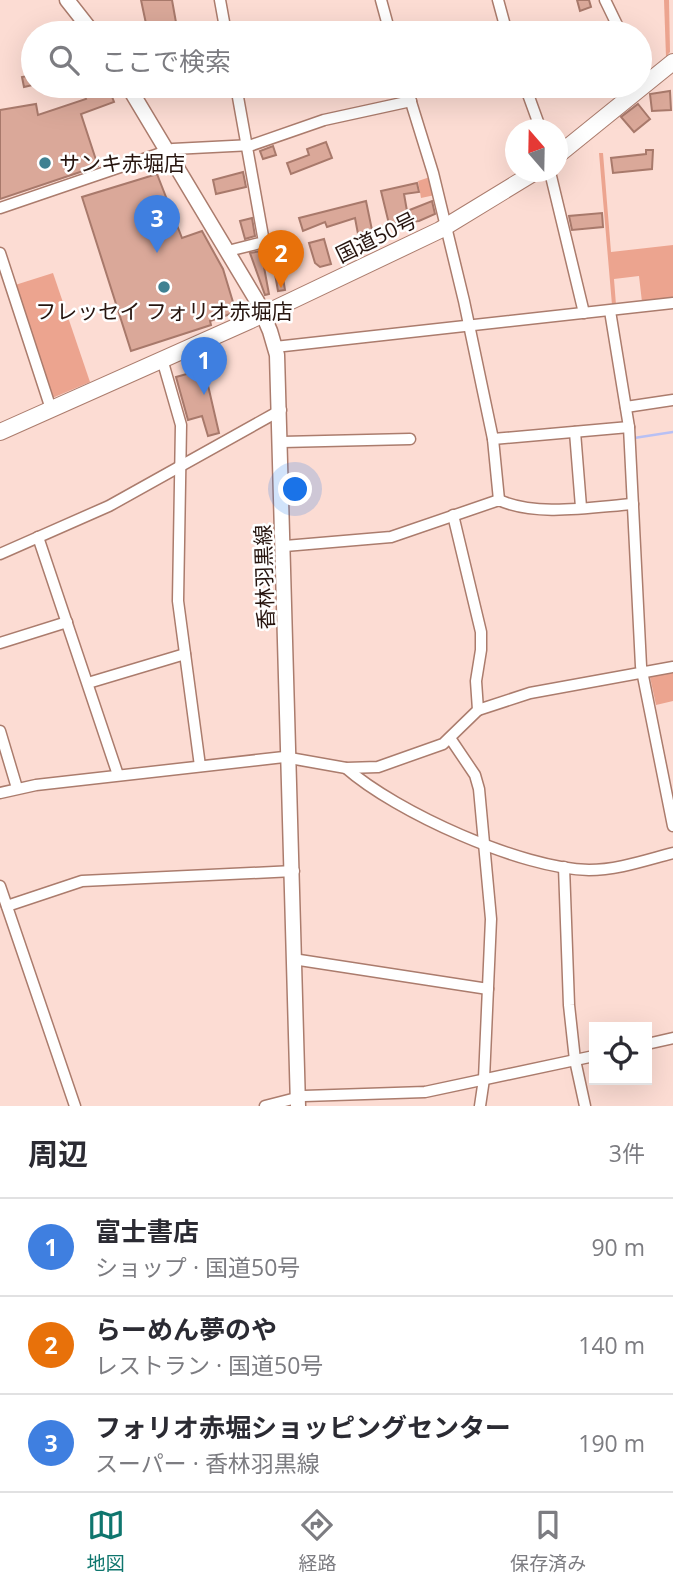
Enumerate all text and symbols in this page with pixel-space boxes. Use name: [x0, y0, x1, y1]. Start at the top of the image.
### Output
search box: [21, 21, 652, 98]
icon: search: [45, 41, 83, 79]
text: ここで検索: [101, 43, 231, 79]
north arrow: [505, 119, 568, 182]
place label: サンキ赤堀店: [59, 149, 185, 177]
marker: サンキ赤堀店: [37, 155, 53, 171]
pin: 3: [134, 195, 180, 253]
street label: 国道50号: [331, 205, 421, 269]
pin: 2: [258, 230, 304, 288]
marker: フレッセイ フォリオ赤堀店: [156, 279, 172, 295]
place label: フレッセイ フォリオ赤堀店: [35, 297, 293, 325]
pin: 1: [181, 337, 227, 395]
your location: [278, 472, 312, 506]
street label: 香林羽黒線: [248, 524, 280, 630]
map controls: [589, 1022, 652, 1085]
button: locate: [589, 1022, 652, 1085]
text: 周辺: [28, 1133, 88, 1174]
text: 3件: [609, 1137, 645, 1169]
text: 富士書店: [95, 1213, 199, 1249]
text: 1: [44, 1231, 58, 1263]
text: 90 m: [591, 1231, 645, 1263]
text: ショップ · 国道50号: [95, 1251, 300, 1283]
text: らーめん夢のや: [95, 1311, 277, 1347]
text: 2: [44, 1329, 58, 1361]
text: 140 m: [578, 1329, 645, 1361]
text: レストラン · 国道50号: [95, 1349, 323, 1381]
text: フォリオ赤堀ショッピングセンター: [95, 1409, 511, 1445]
text: 3: [44, 1427, 58, 1459]
text: 190 m: [578, 1427, 645, 1459]
text: スーパー · 香林羽黒線: [95, 1447, 320, 1479]
tab: 地図: [87, 1506, 125, 1576]
tab: 経路: [298, 1506, 336, 1576]
tab: 保存済み: [510, 1506, 586, 1576]

